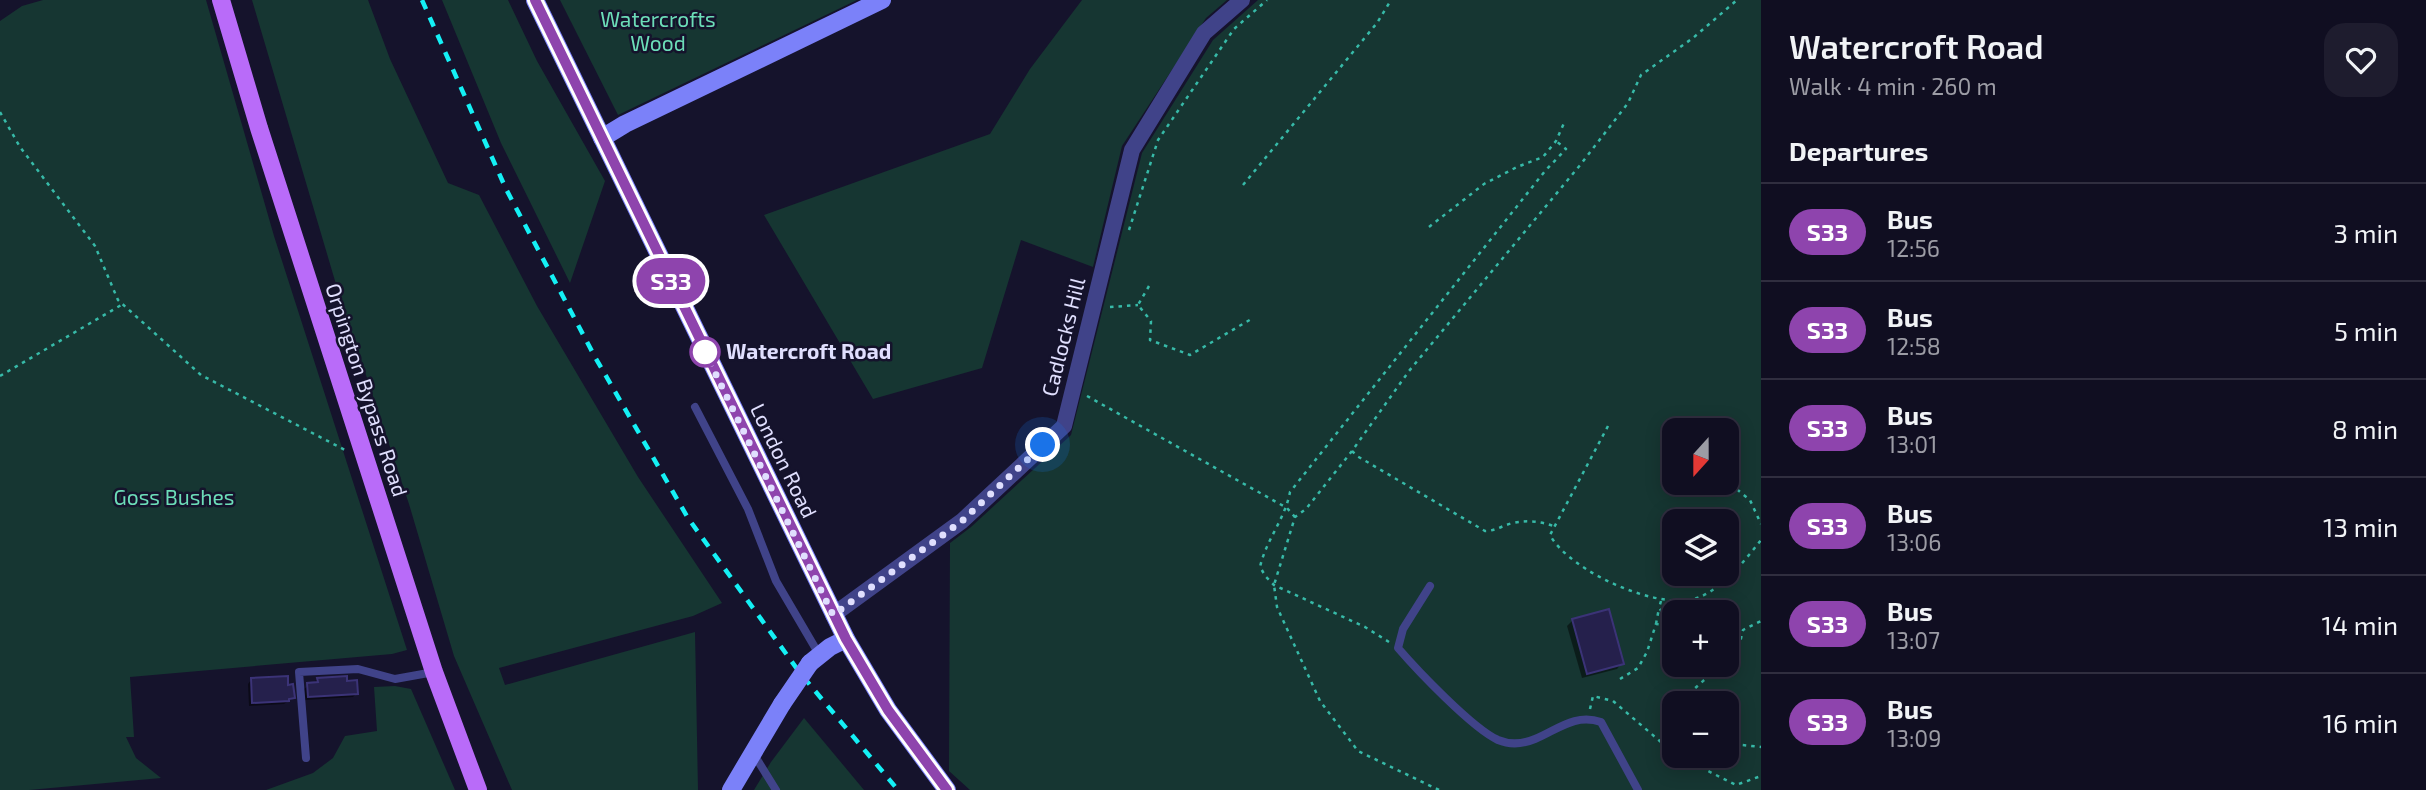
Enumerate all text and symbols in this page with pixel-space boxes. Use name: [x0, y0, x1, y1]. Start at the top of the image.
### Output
park label: Watercrofts Wood: [600, 6, 716, 55]
button: heart: [2324, 23, 2398, 97]
text: Watercroft Road: [1789, 26, 2044, 66]
text: Walk · 4 min · 260 m: [1789, 72, 1997, 100]
text: Departures: [1789, 135, 1928, 166]
text: Bus: [1887, 203, 1933, 234]
text: S33: [1807, 217, 1848, 246]
text: 3 min: [2333, 217, 2398, 248]
text: 12:56: [1887, 234, 1940, 262]
line badge: S33: [631, 258, 711, 304]
text: S33: [650, 266, 692, 295]
street label: Cadlocks Hill: [1036, 274, 1090, 399]
street label: Orpington Bypass Road: [321, 280, 414, 499]
text: Bus: [1887, 301, 1933, 332]
text: S33: [1807, 315, 1848, 344]
text: 5 min: [2334, 315, 2398, 346]
text: 12:58: [1887, 332, 1941, 360]
marker: Watercroft Road: [690, 337, 720, 367]
place label: Watercroft Road: [726, 338, 891, 363]
street label: London Road: [746, 399, 823, 522]
text: Bus: [1887, 399, 1933, 430]
text: S33: [1807, 413, 1848, 442]
text: 8 min: [2332, 413, 2398, 444]
north arrow: [1662, 418, 1740, 495]
map controls: [1662, 418, 1739, 768]
your location: [1025, 427, 1060, 462]
text: 13:01: [1887, 430, 1937, 458]
park label: Goss Bushes: [114, 484, 234, 509]
text: Bus: [1887, 497, 1933, 528]
button: layers: [1662, 509, 1739, 586]
text: S33: [1807, 511, 1848, 540]
text: 13 min: [2323, 511, 2398, 542]
text: 13:06: [1887, 528, 1941, 556]
text: Bus: [1887, 595, 1933, 626]
button: +: [1662, 600, 1739, 677]
text: S33: [1807, 609, 1848, 638]
text: 14 min: [2322, 609, 2398, 640]
text: 13:07: [1887, 626, 1940, 654]
button: −: [1662, 691, 1739, 768]
text: Bus: [1887, 693, 1933, 724]
text: S33: [1807, 707, 1848, 736]
text: 16 min: [2323, 707, 2398, 738]
text: 13:09: [1887, 724, 1941, 752]

